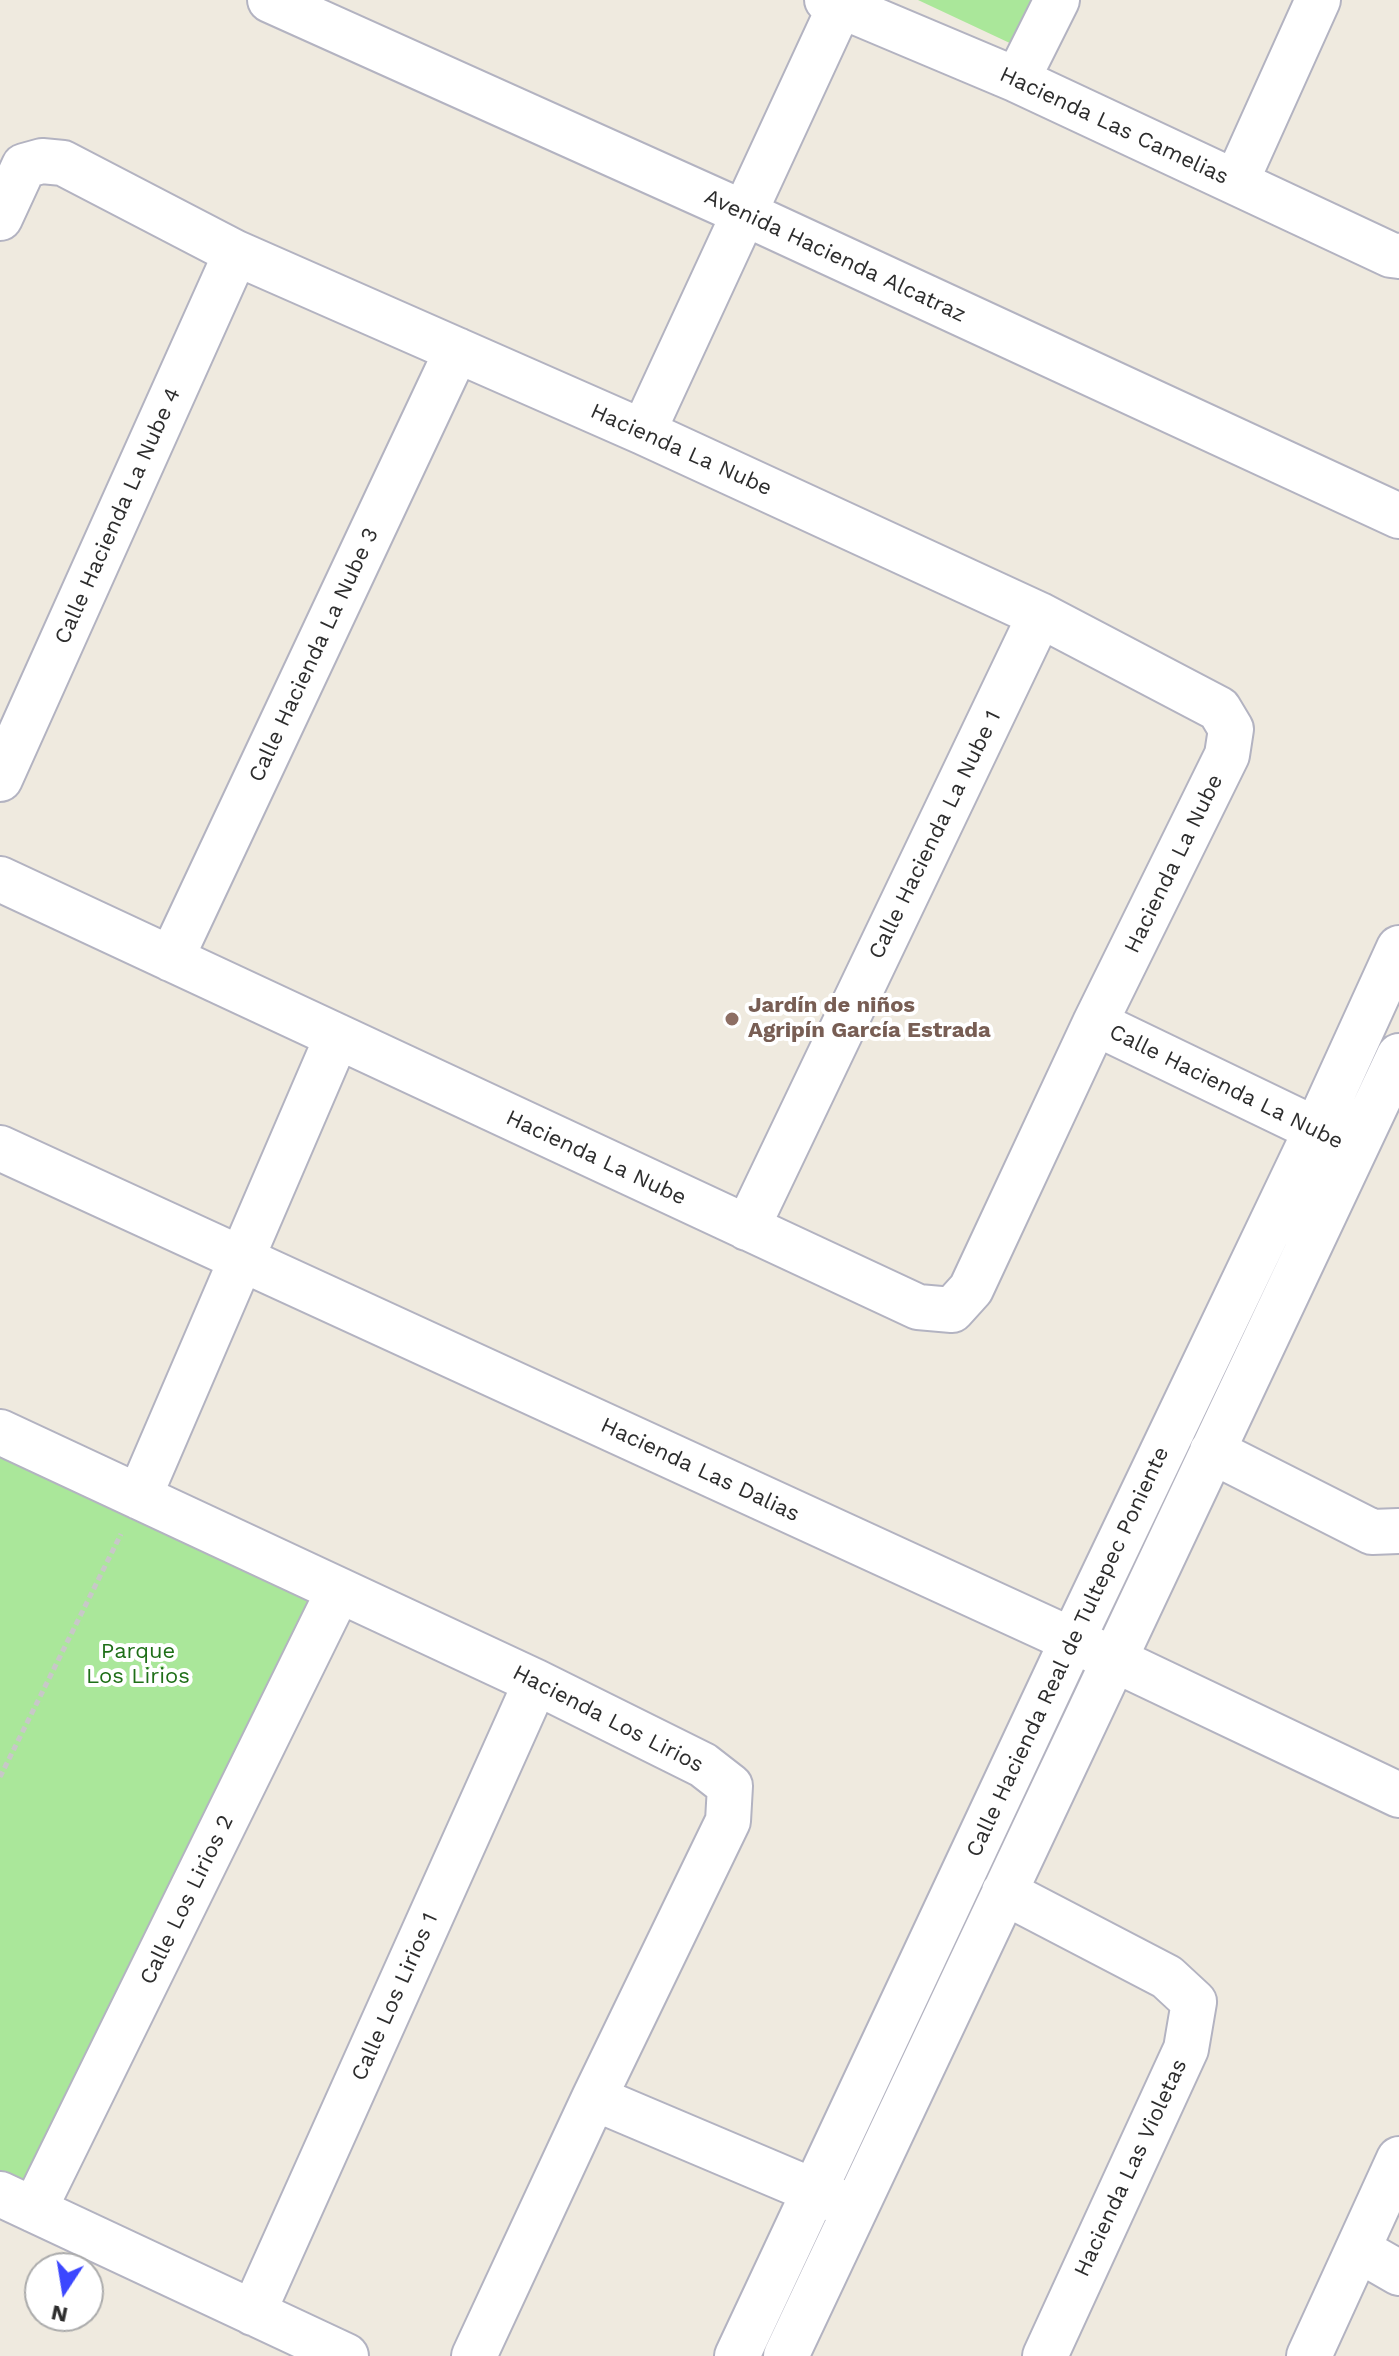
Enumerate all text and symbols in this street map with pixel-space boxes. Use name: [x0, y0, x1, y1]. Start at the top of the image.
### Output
street label: Hacienda Las Camelias: [995, 61, 1233, 191]
street label: Avenida Hacienda Alcatraz: [700, 184, 970, 328]
street label: Calle Hacienda La Nube 4: [49, 384, 187, 648]
street label: Hacienda La Nube: [586, 398, 776, 502]
street label: Calle Hacienda La Nube 3: [243, 524, 385, 786]
street label: Calle Hacienda La Nube 1: [863, 706, 1007, 964]
street label: Hacienda La Nube: [1119, 770, 1229, 958]
place label: Jardín de niños Agripín García Estrada: [748, 993, 991, 1044]
marker: Jardín de niños Agripín García Estrada: [723, 1010, 741, 1028]
street label: Calle Hacienda La Nube: [1105, 1019, 1347, 1155]
street label: Hacienda La Nube: [502, 1105, 690, 1211]
street label: Hacienda Las Dalias: [596, 1412, 804, 1528]
street label: Calle Hacienda Real de Tultepec Poniente: [961, 1443, 1175, 1861]
park label: Parque Los Lirios: [86, 1639, 190, 1690]
street label: Hacienda Los Lirios: [508, 1659, 708, 1779]
street label: Calle Los Lirios 2: [135, 1811, 239, 1989]
street label: Calle Los Lirios 1: [346, 1909, 444, 2085]
street label: Hacienda Las Violetas: [1069, 2055, 1193, 2281]
north arrow: [24, 2252, 104, 2332]
text: N: [49, 2300, 70, 2328]

